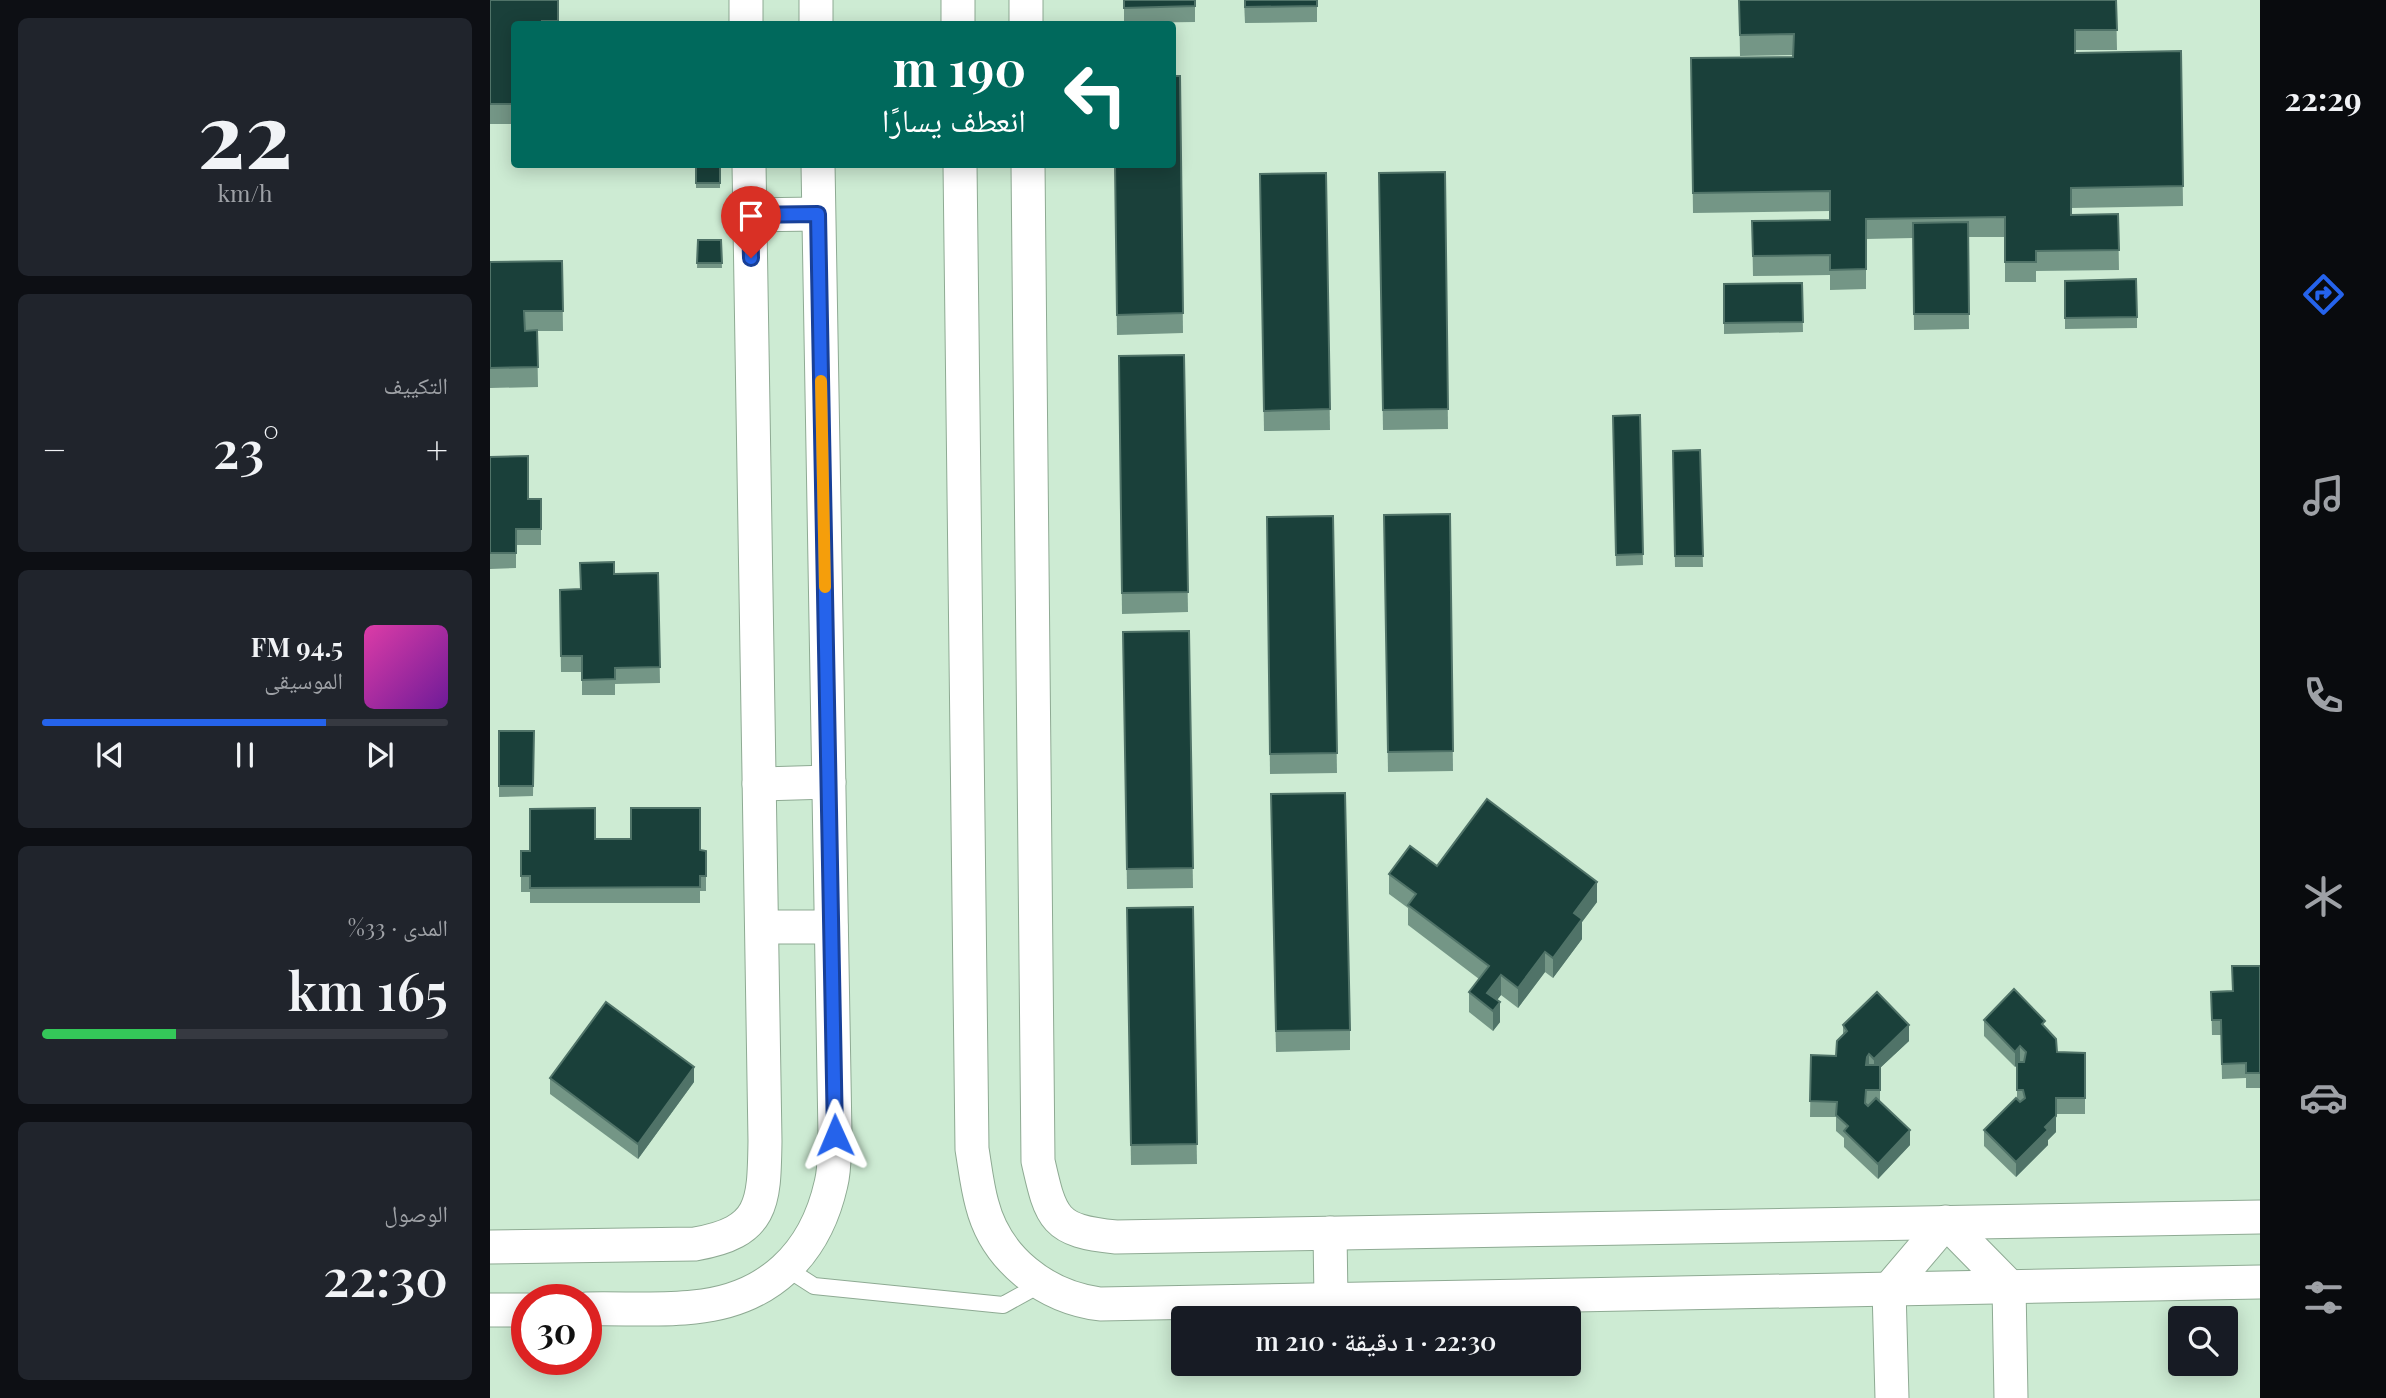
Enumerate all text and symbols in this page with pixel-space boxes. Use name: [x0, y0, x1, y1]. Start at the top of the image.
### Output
text: 190 m: [893, 34, 1026, 99]
icon: left: [1050, 49, 1141, 140]
text: 22: [197, 71, 293, 192]
text: 22:29: [2284, 76, 2362, 119]
text: انعطف يسارًا: [882, 97, 1026, 140]
text: km/h: [217, 177, 273, 208]
pin: [721, 186, 781, 258]
icon: arrive: [732, 197, 770, 235]
icon: directions: [2299, 270, 2348, 319]
text: التكييف: [383, 369, 448, 400]
text: 23°: [213, 413, 279, 482]
text: −: [42, 423, 67, 474]
text: +: [426, 423, 448, 474]
icon: music: [2299, 471, 2348, 520]
text: 94.5 FM: [251, 629, 343, 664]
text: الموسيقى: [264, 664, 343, 695]
icon: phone: [2299, 671, 2348, 720]
icon: previous: [91, 736, 129, 774]
icon: pause: [226, 736, 264, 774]
icon: next: [361, 736, 399, 774]
icon: climate: [2299, 872, 2348, 921]
text: المدى · 33%: [348, 911, 448, 942]
text: 165 km: [288, 955, 448, 1024]
icon: car: [2299, 1073, 2348, 1122]
position arrow: [798, 1098, 872, 1172]
text: الوصول: [384, 1197, 448, 1228]
text: 22:30: [323, 1241, 448, 1310]
icon: filters: [2299, 1273, 2348, 1322]
speed limit sign: 30: [511, 1284, 602, 1375]
map controls: [2168, 1306, 2238, 1376]
button: search: [2168, 1306, 2238, 1376]
text: 22:30 · 1 دقيقة · 210 m: [1256, 1323, 1496, 1358]

